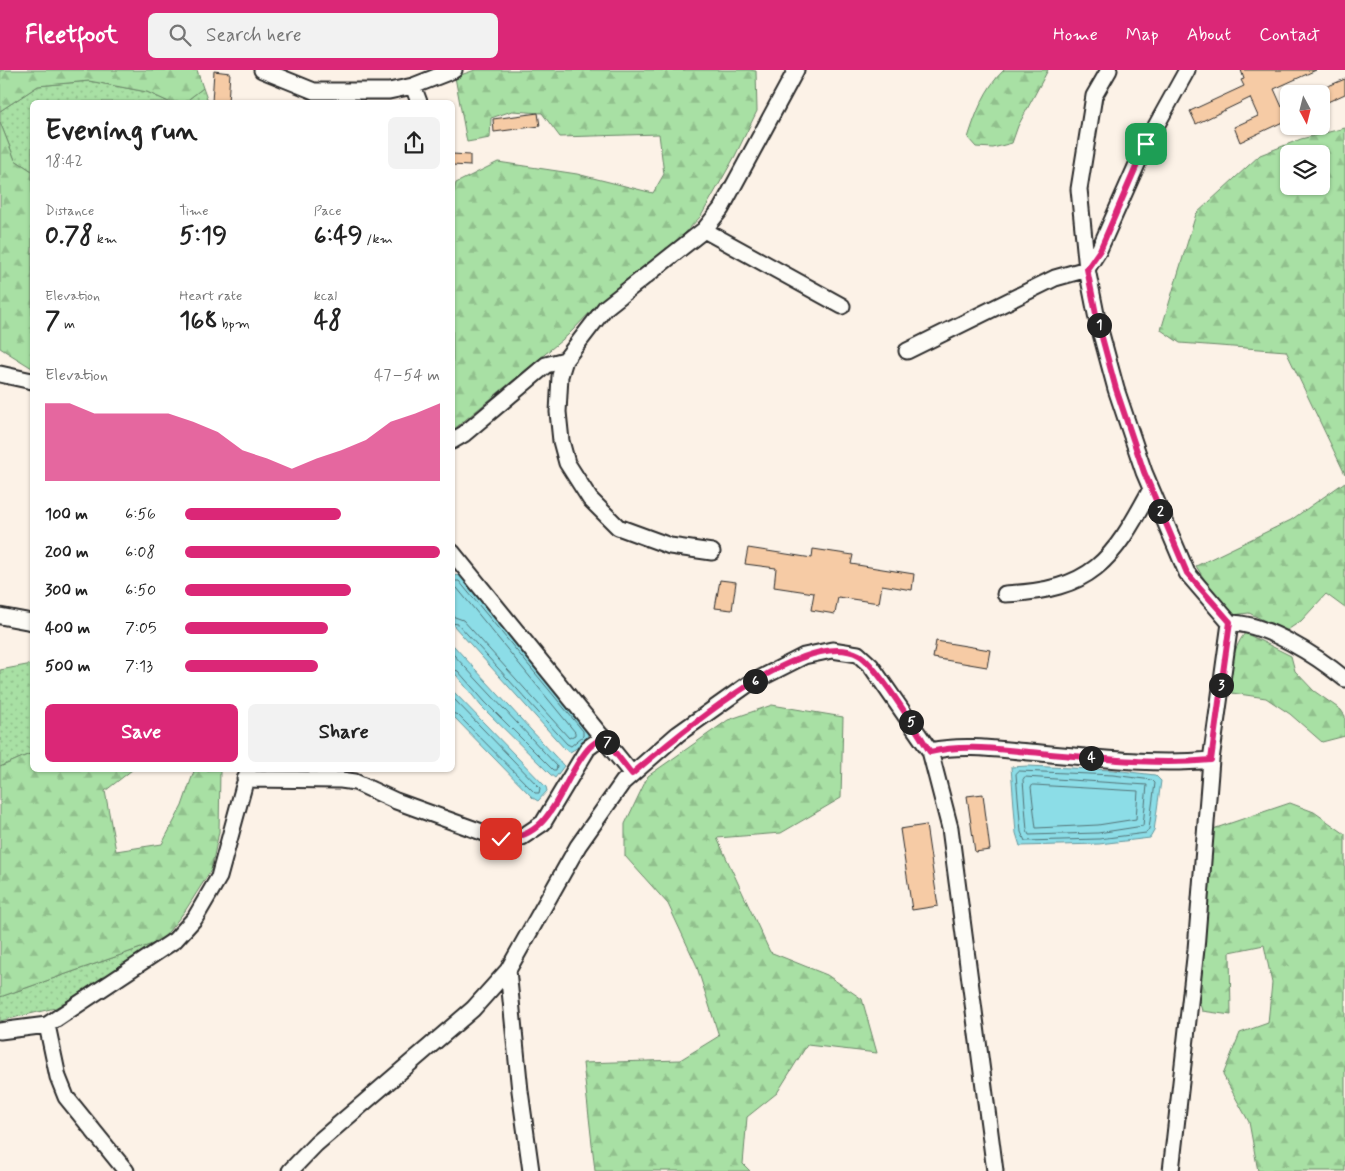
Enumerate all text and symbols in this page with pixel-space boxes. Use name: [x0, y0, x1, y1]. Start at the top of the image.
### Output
search box: [148, 13, 498, 58]
text: Fleetfoot: [25, 20, 118, 51]
icon: search: [166, 21, 194, 49]
text: Search here: [206, 23, 302, 48]
text: Home: [1053, 23, 1098, 47]
text: Map: [1126, 23, 1159, 47]
text: About: [1187, 23, 1231, 47]
text: Contact: [1259, 23, 1320, 47]
north arrow: [1280, 85, 1330, 135]
map controls: [1280, 85, 1330, 195]
text: Evening run: [45, 113, 198, 150]
button: share: [388, 117, 440, 169]
pin: [1125, 123, 1167, 165]
icon: arrive: [1132, 130, 1160, 158]
button: layers: [1280, 145, 1330, 195]
text: 18:42: [45, 151, 83, 172]
text: Distance: [45, 202, 94, 220]
text: Time: [179, 202, 209, 220]
text: Pace: [314, 202, 342, 220]
text: 0.78: [45, 220, 93, 253]
text: 5:19: [179, 220, 227, 253]
text: 6:49: [314, 220, 363, 253]
text: km: [93, 230, 117, 248]
text: /km: [363, 230, 393, 248]
text: Elevation: [45, 287, 100, 305]
text: Heart rate: [179, 287, 242, 305]
text: kcal: [314, 287, 337, 305]
text: 7: [45, 305, 60, 338]
text: 168: [179, 305, 218, 338]
text: 48: [314, 305, 342, 338]
pin: 1: [1086, 312, 1112, 338]
text: m: [60, 315, 75, 333]
text: bpm: [218, 315, 250, 333]
text: 1: [1096, 316, 1103, 334]
text: Elevation: [45, 365, 108, 386]
text: 47–54 m: [374, 365, 440, 386]
pin: 2: [1148, 498, 1172, 524]
text: 2: [1157, 502, 1164, 520]
text: 100 m: [45, 504, 88, 525]
text: 6:56: [125, 504, 156, 525]
text: 200 m: [45, 542, 89, 563]
text: 6:08: [125, 542, 155, 563]
text: 300 m: [45, 580, 88, 601]
text: 6:50: [125, 580, 156, 601]
text: 400 m: [45, 618, 90, 639]
text: 7:05: [125, 618, 156, 639]
text: 500 m: [45, 656, 90, 677]
text: 7:13: [125, 656, 153, 677]
pin: 6: [742, 668, 768, 694]
text: 6: [752, 672, 759, 690]
pin: 3: [1208, 672, 1234, 698]
text: 3: [1218, 676, 1225, 694]
button: Save: [45, 704, 238, 762]
button: Share: [248, 704, 440, 762]
pin: 5: [898, 710, 924, 734]
text: 5: [907, 713, 916, 731]
pin: 7: [594, 730, 620, 754]
text: 7: [603, 733, 612, 751]
pin: 4: [1078, 746, 1104, 770]
text: 4: [1087, 749, 1096, 767]
pin: [480, 818, 522, 860]
icon: check: [487, 825, 515, 853]

